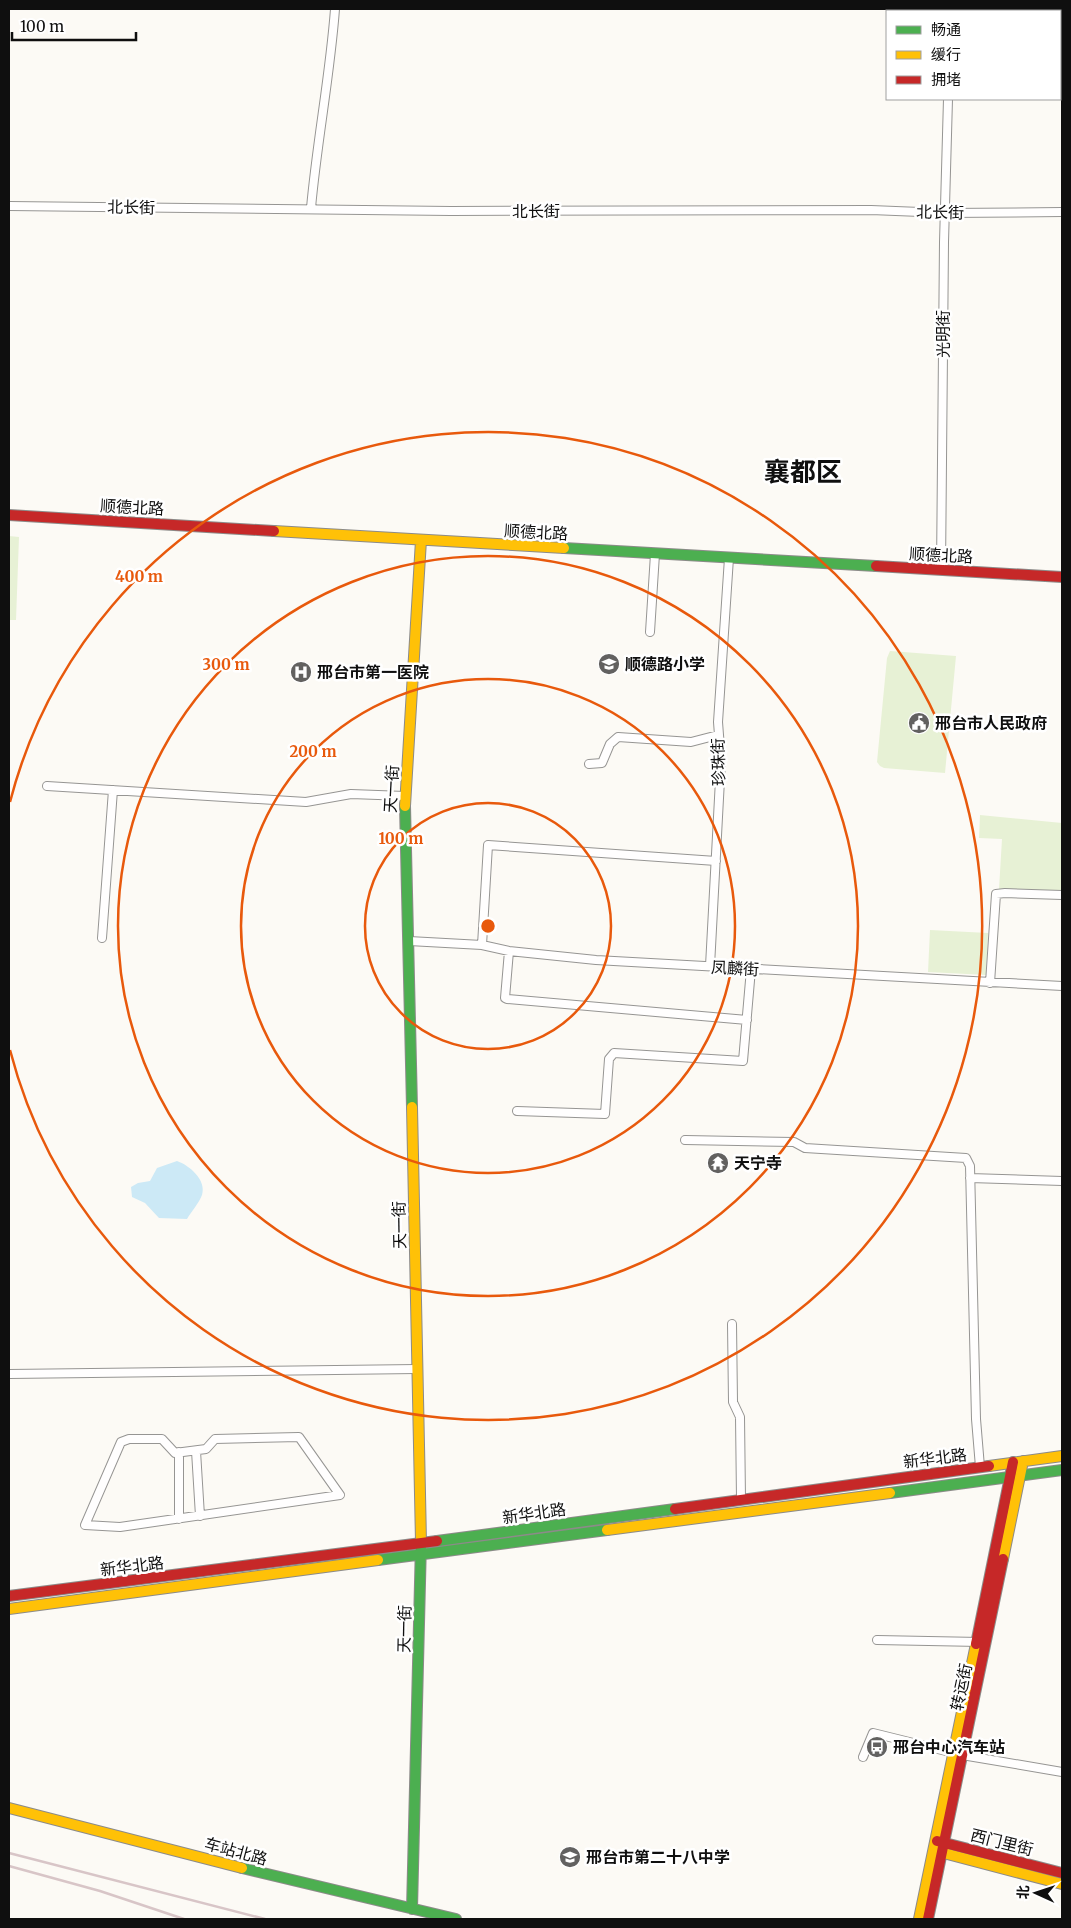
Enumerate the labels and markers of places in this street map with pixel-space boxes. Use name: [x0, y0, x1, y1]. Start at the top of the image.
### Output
school or university icon: 顺德路小学: [597, 652, 621, 676]
place label: 顺德路小学: [625, 654, 705, 674]
hospital icon: 邢台市第一医院: [289, 660, 313, 684]
place label: 邢台市第一医院: [317, 662, 429, 682]
public building icon: 邢台市人民政府: [907, 711, 931, 735]
place label: 邢台市人民政府: [935, 713, 1047, 733]
centre of rings: [479, 917, 497, 935]
temple icon: 天宁寺: [706, 1151, 730, 1175]
place label: 天宁寺: [734, 1153, 782, 1173]
bus stop icon: 邢台中心汽车站: [865, 1735, 889, 1759]
place label: 邢台中心汽车站: [893, 1737, 1005, 1757]
school or university icon: 邢台市第二十八中学: [558, 1845, 582, 1869]
place label: 邢台市第二十八中学: [586, 1847, 730, 1867]

